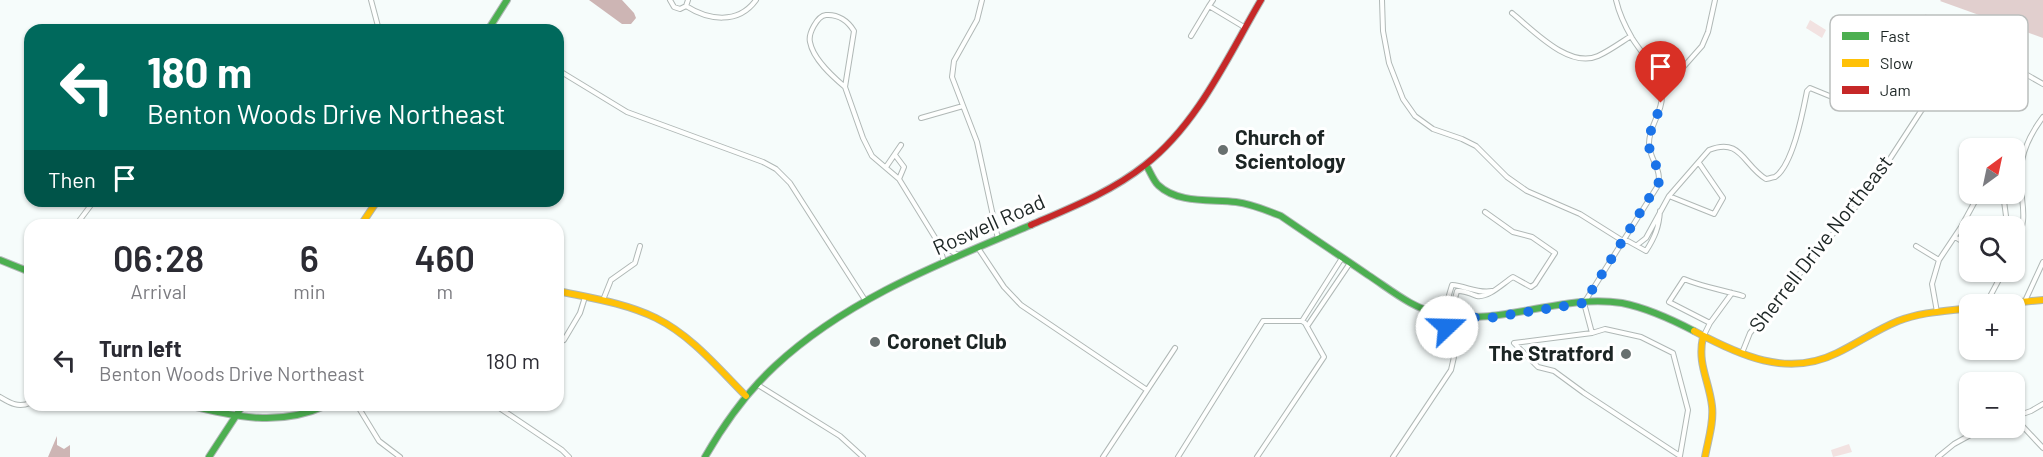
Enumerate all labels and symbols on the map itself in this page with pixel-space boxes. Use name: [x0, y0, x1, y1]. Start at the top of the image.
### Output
legend: [1830, 15, 2028, 111]
text: Fast: [1880, 26, 1910, 45]
pin: [1635, 41, 1686, 103]
text: Slow: [1880, 53, 1913, 72]
text: Jam: [1880, 80, 1911, 99]
place label: Church of Scientology: [1235, 124, 1346, 173]
north arrow: [1959, 138, 2025, 204]
marker: Church of Scientology: [1216, 143, 1230, 157]
street label: Sherrell Drive Northeast: [1743, 150, 1897, 337]
street label: Roswell Road: [929, 188, 1048, 259]
position arrow: [1415, 295, 1479, 359]
place label: Coronet Club: [887, 328, 1007, 353]
marker: Coronet Club: [868, 335, 882, 349]
place label: The Stratford: [1489, 340, 1614, 365]
marker: The Stratford: [1619, 347, 1633, 361]

